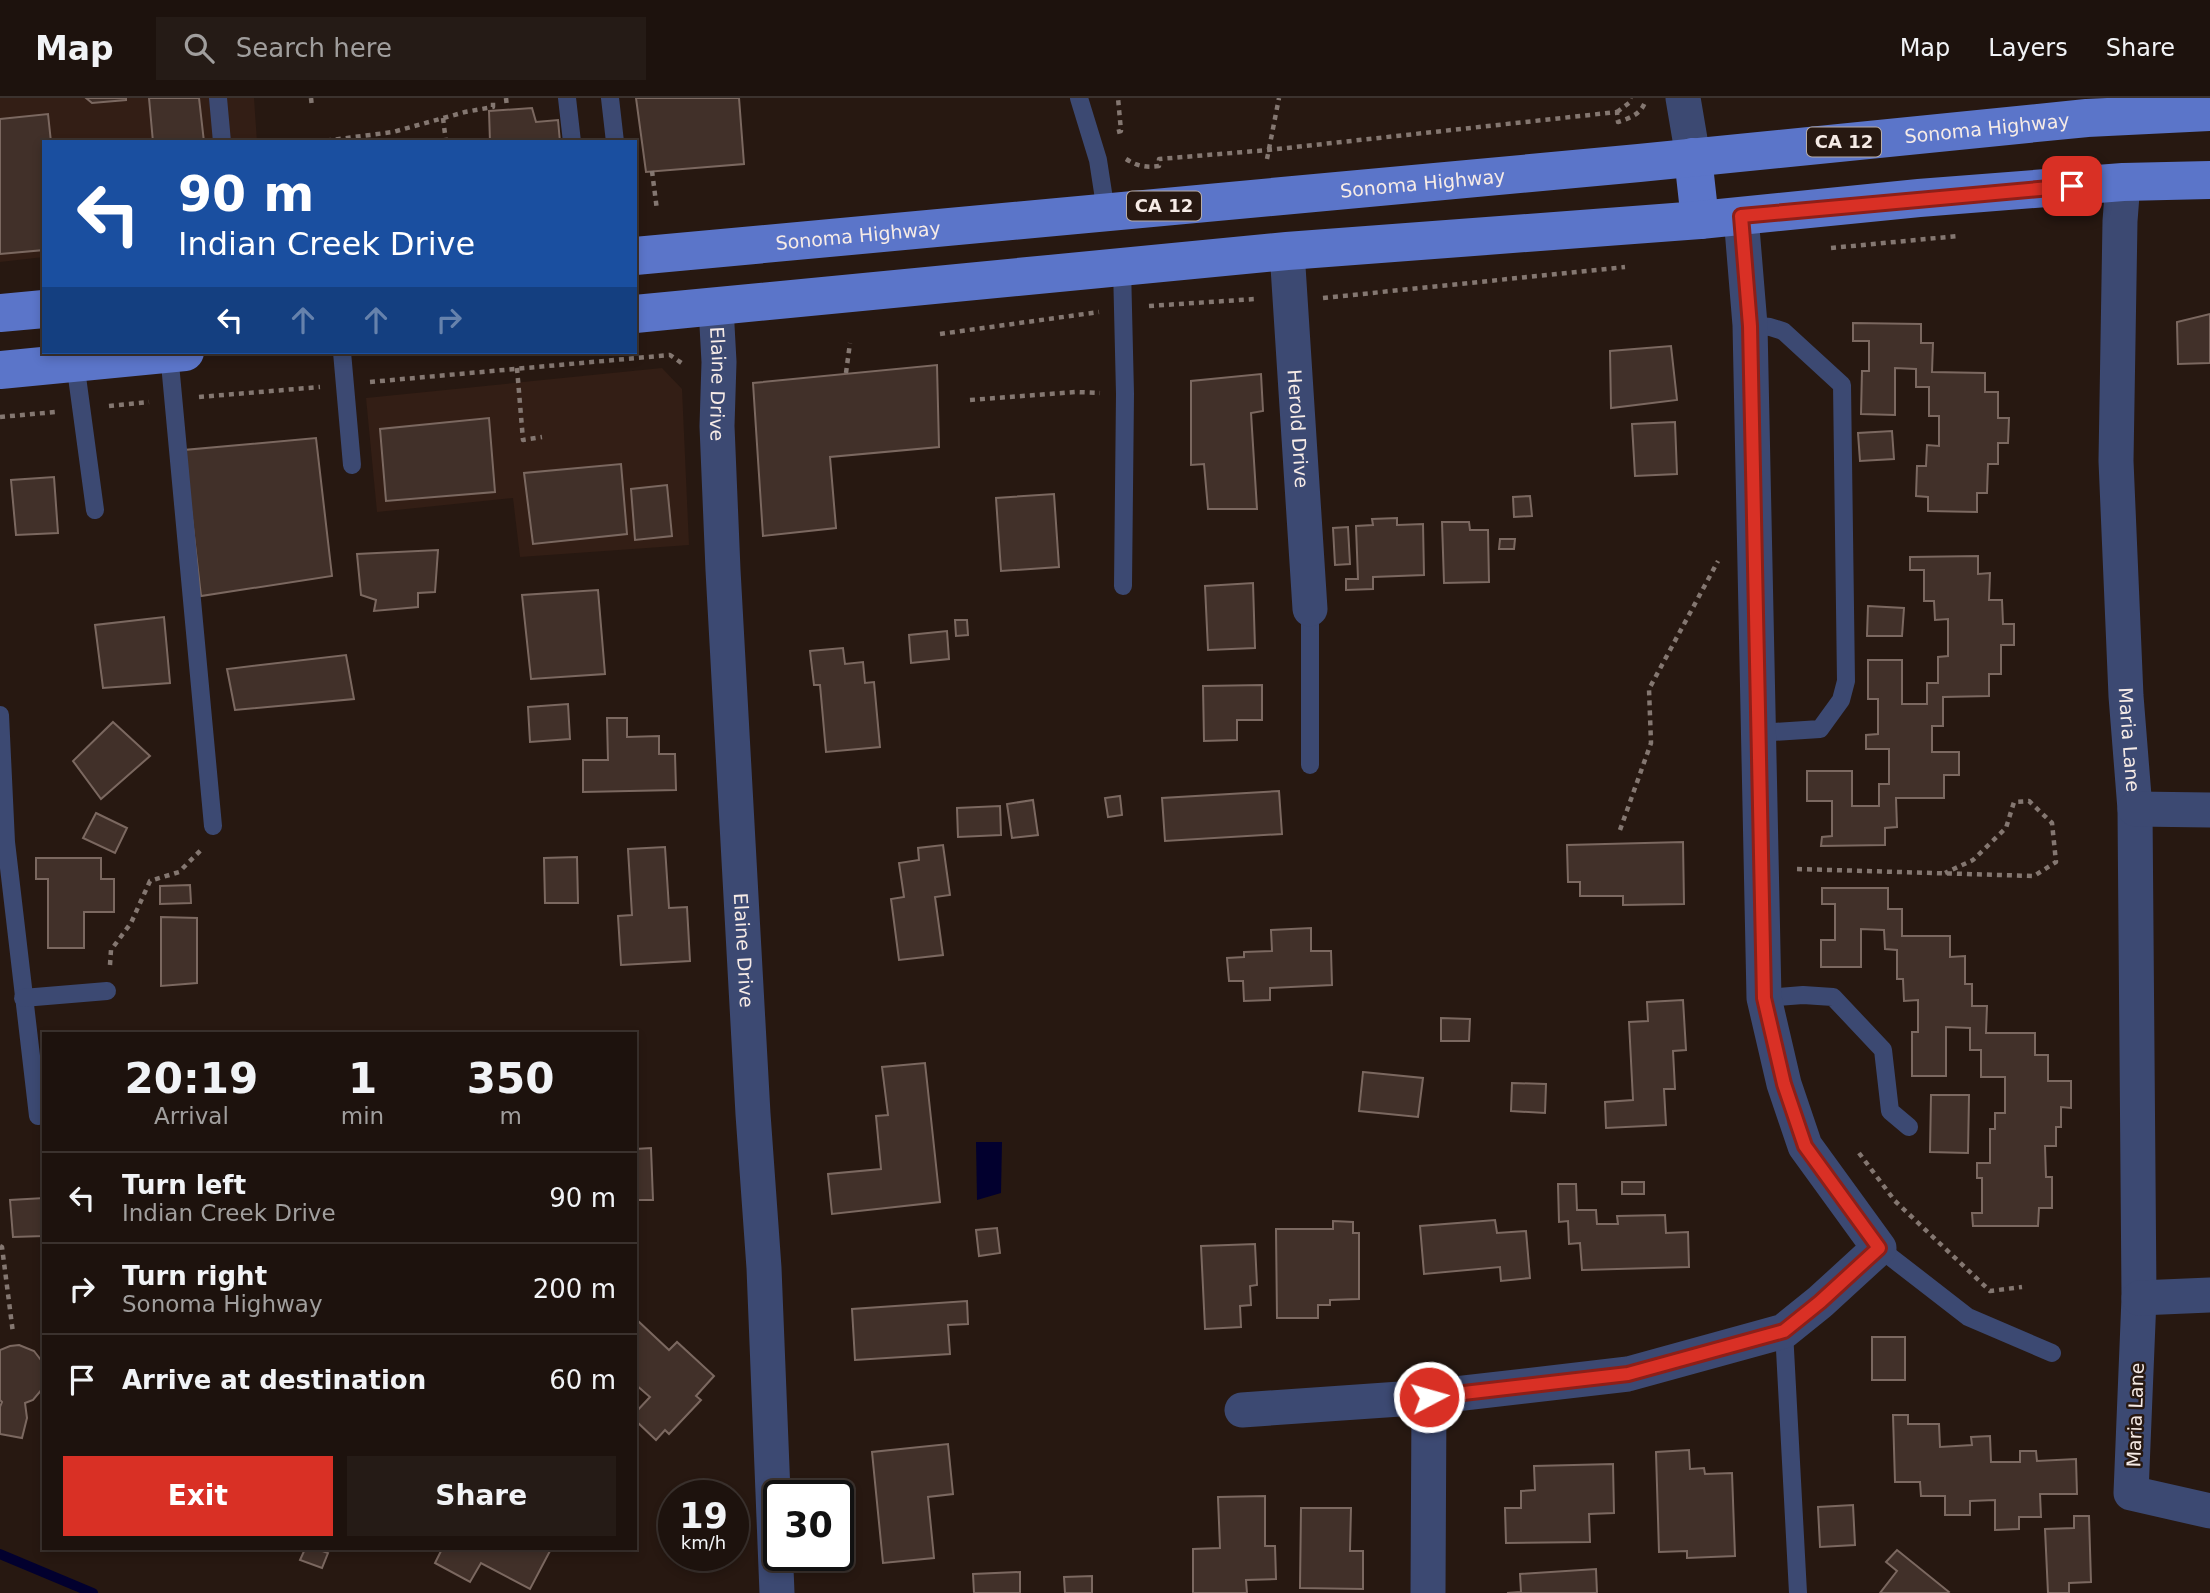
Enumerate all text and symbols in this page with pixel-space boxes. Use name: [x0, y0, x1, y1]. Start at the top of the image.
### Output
search box: [156, 17, 646, 80]
text: Map: [35, 29, 114, 68]
icon: search: [180, 29, 218, 67]
text: Search here: [236, 33, 392, 63]
text: Map: [1900, 34, 1950, 62]
text: Layers: [1988, 34, 2068, 62]
text: Share: [2106, 34, 2175, 62]
street label: Sonoma Highway: [1903, 109, 2070, 147]
road number: CA 12: [1807, 127, 1881, 156]
pin: [2042, 156, 2102, 216]
street label: Sonoma Highway: [1339, 164, 1506, 202]
text: 90 m: [178, 166, 314, 223]
icon: arrive: [2053, 167, 2091, 205]
icon: left: [63, 168, 154, 259]
road number: CA 12: [1127, 192, 1201, 220]
street label: Sonoma Highway: [775, 217, 942, 254]
text: Indian Creek Drive: [178, 225, 475, 263]
icon: left: [211, 301, 249, 339]
icon: ahead: [284, 301, 322, 339]
icon: ahead: [357, 301, 395, 339]
icon: right: [430, 301, 468, 339]
street label: Elaine Drive: [706, 326, 730, 442]
street label: Herold Drive: [1284, 368, 1313, 489]
street label: Maria Lane: [2115, 687, 2145, 793]
street label: Elaine Drive: [730, 892, 758, 1008]
text: 20:19: [125, 1054, 258, 1103]
text: 1: [348, 1054, 377, 1103]
text: 350: [467, 1054, 554, 1103]
text: Arrival: [154, 1103, 229, 1129]
text: min: [341, 1103, 384, 1129]
text: m: [499, 1103, 522, 1129]
text: Turn left: [122, 1170, 246, 1200]
icon: left: [63, 1179, 101, 1217]
text: 90 m: [549, 1183, 616, 1213]
text: Indian Creek Drive: [122, 1200, 336, 1226]
text: Turn right: [122, 1261, 267, 1291]
icon: right: [63, 1270, 101, 1308]
text: 200 m: [533, 1274, 616, 1304]
text: Sonoma Highway: [122, 1291, 323, 1317]
position arrow: [1392, 1360, 1466, 1434]
icon: arrive: [63, 1361, 101, 1399]
street label: Maria Lane: [2122, 1362, 2148, 1468]
text: Arrive at destination: [122, 1365, 426, 1395]
text: 60 m: [549, 1365, 616, 1395]
button: Exit: [63, 1456, 333, 1536]
button: Share: [347, 1456, 616, 1536]
speed limit sign: 30: [763, 1480, 854, 1571]
text: 19: [679, 1496, 728, 1536]
text: km/h: [681, 1532, 726, 1553]

